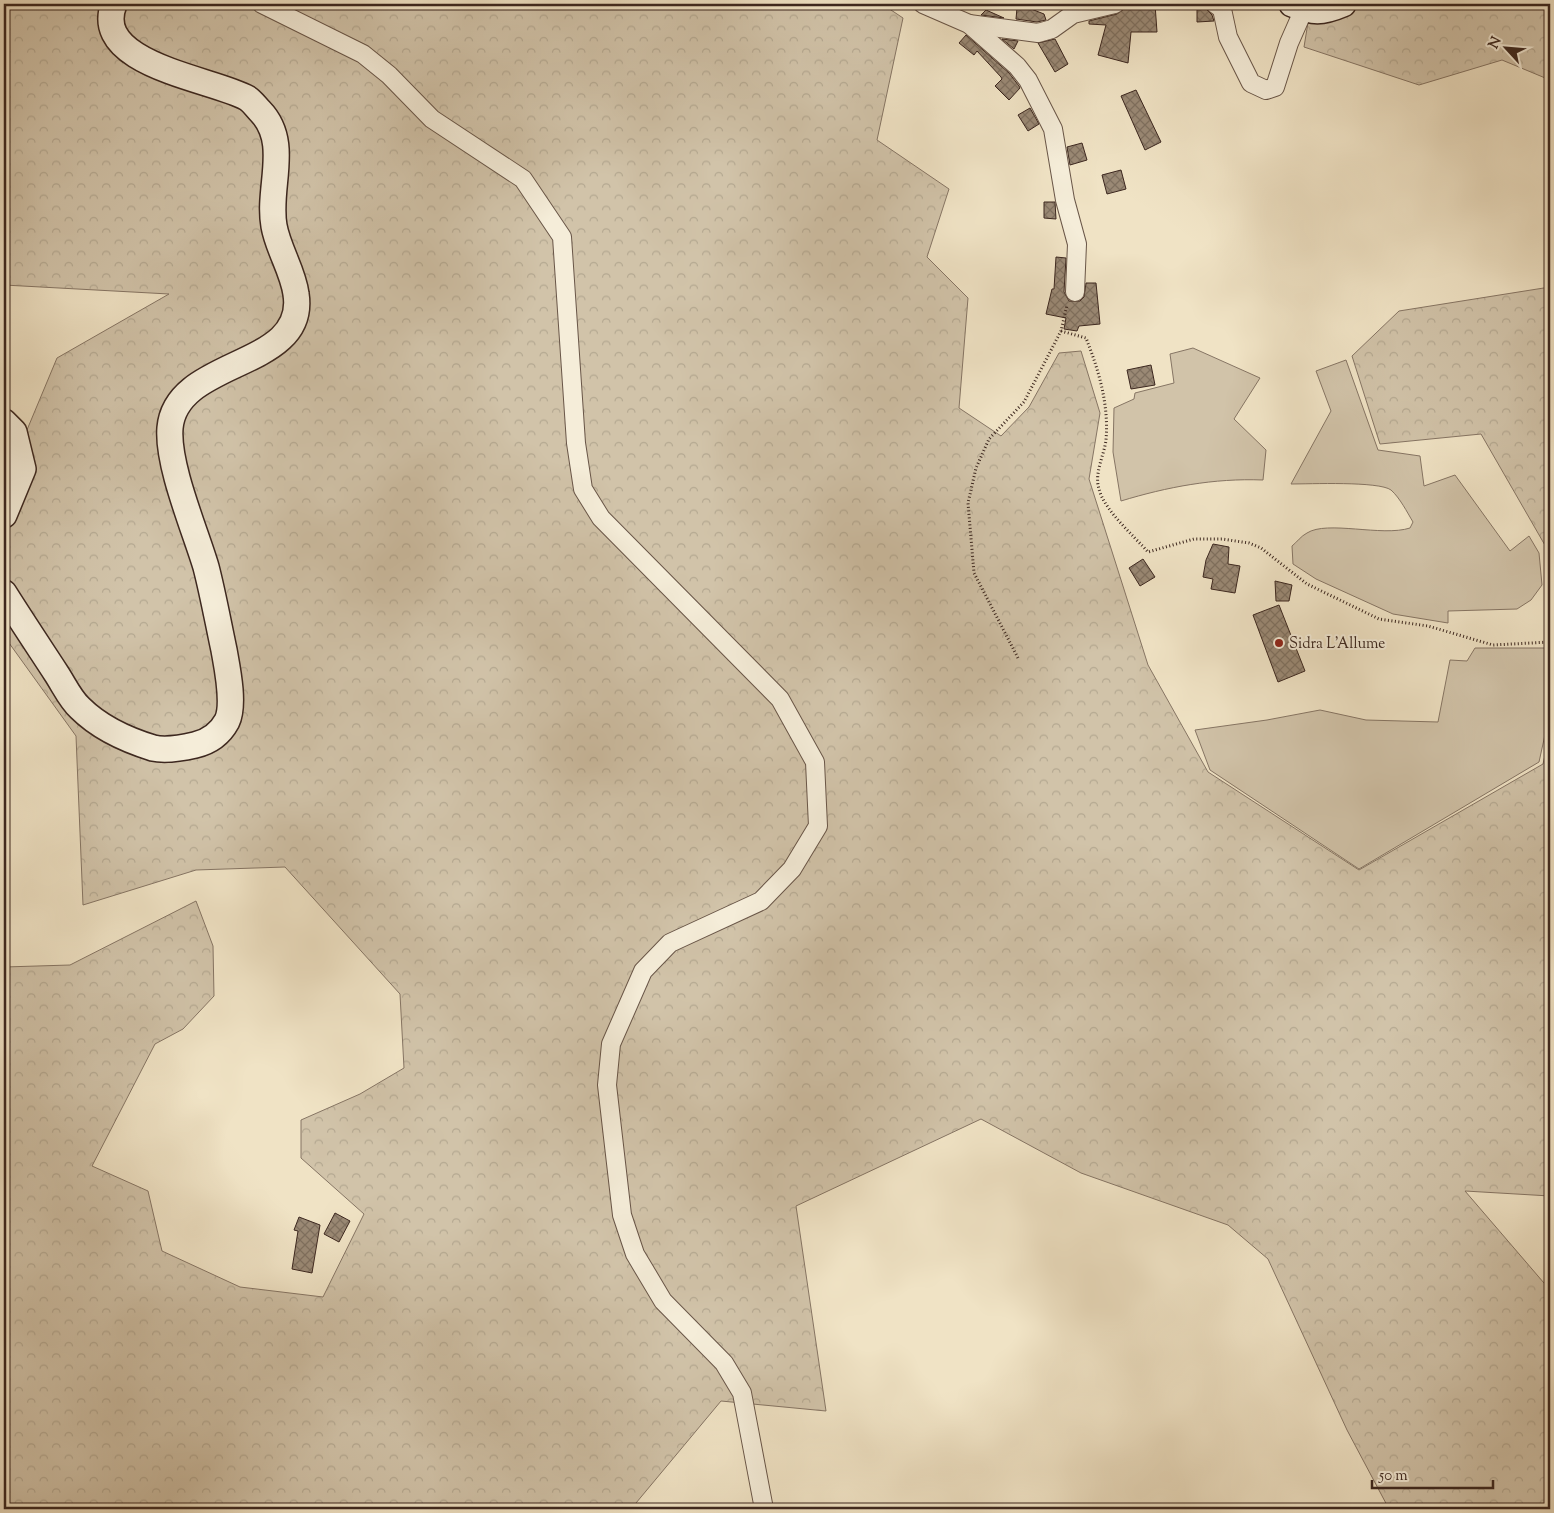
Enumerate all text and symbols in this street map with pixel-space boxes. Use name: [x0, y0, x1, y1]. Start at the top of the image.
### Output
north arrow: [1482, 22, 1532, 72]
text: N: [1485, 34, 1508, 53]
place label: Sidra L'Allume: [1289, 634, 1385, 655]
marker: Sidra L'Allume: [1273, 637, 1285, 649]
scale bar: [1372, 1458, 1493, 1490]
text: 50 m: [1378, 1466, 1408, 1487]

